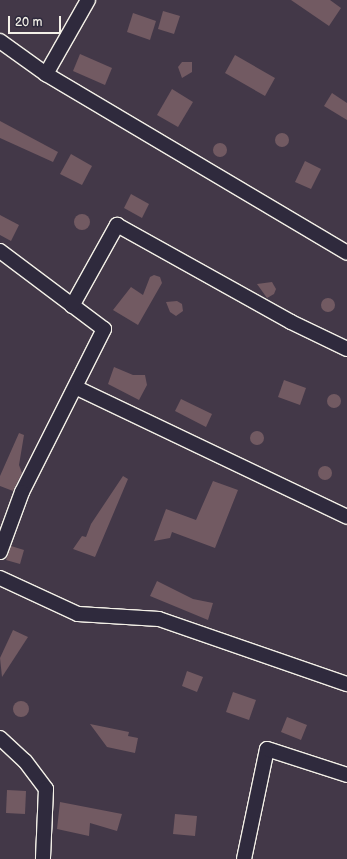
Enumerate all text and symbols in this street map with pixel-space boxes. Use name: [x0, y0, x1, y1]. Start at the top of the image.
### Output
scale bar: [10, 8, 63, 34]
text: 20 m: [15, 15, 42, 30]

